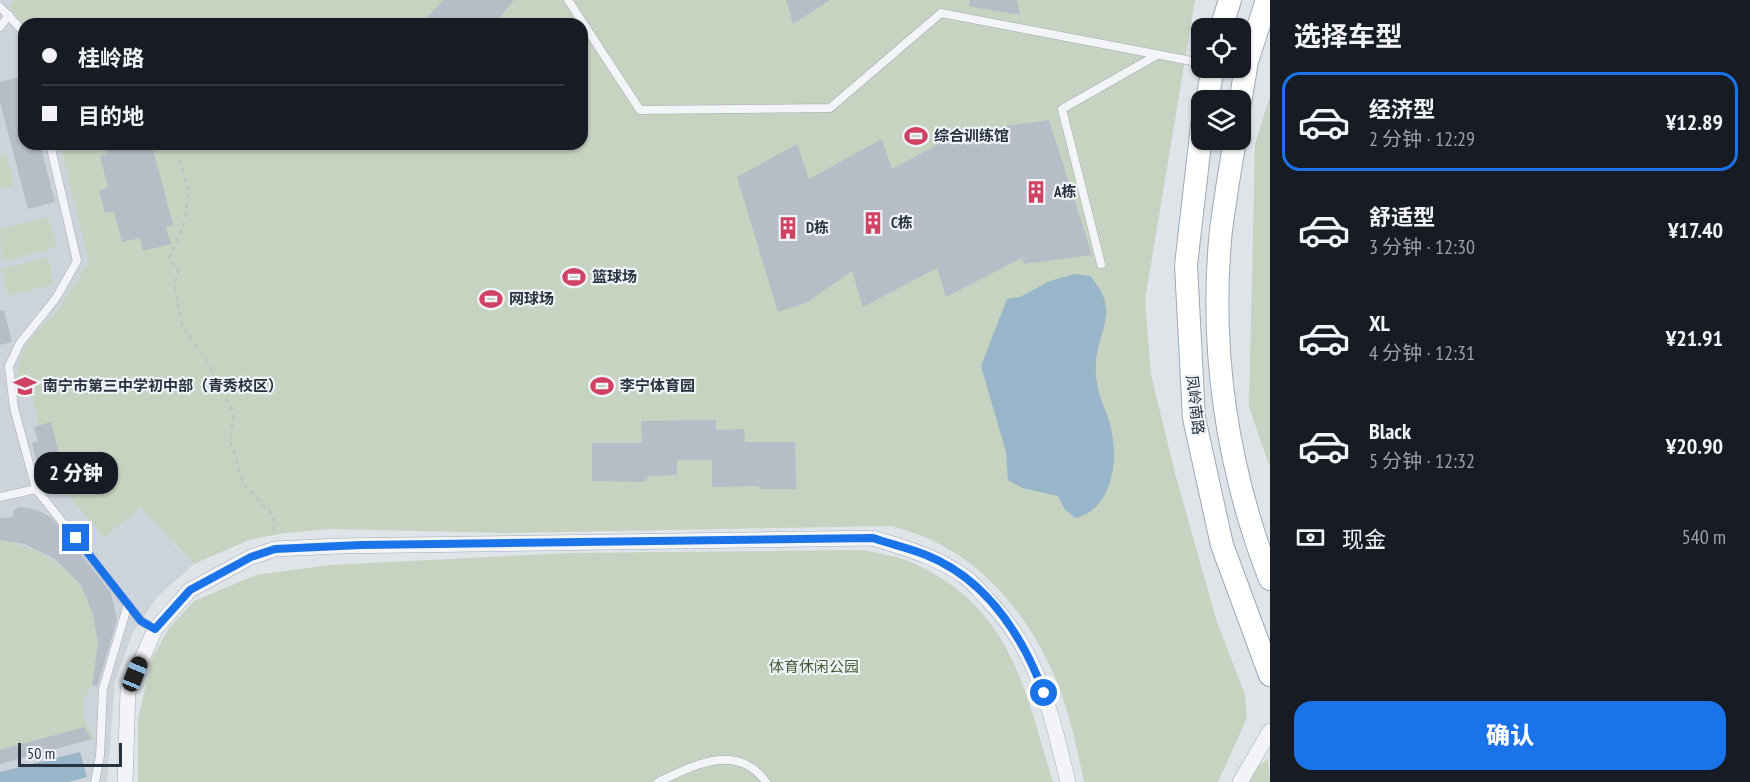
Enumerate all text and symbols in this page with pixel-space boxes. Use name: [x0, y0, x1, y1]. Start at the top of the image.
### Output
map controls: [1191, 18, 1251, 150]
button: locate: [1191, 18, 1251, 78]
text: 选择车型: [1294, 19, 1402, 53]
text: 桂岭路: [78, 44, 144, 72]
button: layers: [1191, 90, 1251, 150]
icon: car: [1297, 95, 1351, 149]
text: 经济型: [1369, 95, 1435, 123]
text: 目的地: [78, 102, 144, 130]
text: ¥12.89: [1666, 108, 1723, 136]
sports icon: 综合训练馆: [903, 123, 929, 149]
place label: 综合训练馆: [934, 126, 1009, 145]
text: 2 分钟 · 12:29: [1369, 126, 1475, 152]
building icon: A栋: [1023, 179, 1049, 205]
place label: A栋: [1053, 182, 1077, 201]
icon: car: [1297, 203, 1351, 257]
text: 舒适型: [1369, 203, 1435, 231]
building icon: C栋: [860, 210, 886, 236]
place label: C栋: [891, 213, 913, 232]
building icon: D栋: [775, 215, 801, 241]
text: ¥17.40: [1668, 216, 1723, 244]
place label: D栋: [806, 218, 829, 237]
text: 3 分钟 · 12:30: [1369, 234, 1475, 260]
sports icon: 篮球场: [561, 264, 587, 290]
place label: 篮球场: [592, 267, 637, 286]
sports icon: 网球场: [478, 286, 504, 312]
place label: 网球场: [509, 289, 554, 308]
text: XL: [1369, 309, 1390, 337]
icon: car: [1297, 311, 1351, 365]
text: ¥21.91: [1666, 324, 1723, 352]
text: 4 分钟 · 12:31: [1369, 340, 1475, 366]
school or university icon: 南宁市第三中学初中部（青秀校区）: [12, 373, 38, 399]
sports icon: 李宁体育园: [589, 373, 615, 399]
street label: 凤岭南路: [1182, 374, 1209, 436]
place label: 南宁市第三中学初中部（青秀校区）: [43, 376, 283, 395]
place label: 李宁体育园: [620, 376, 695, 395]
text: Black: [1369, 417, 1411, 445]
icon: car: [1297, 419, 1351, 473]
text: ¥20.90: [1666, 432, 1723, 460]
text: 5 分钟 · 12:32: [1369, 448, 1475, 474]
callout: 2 分钟: [34, 451, 118, 493]
text: 2 分钟: [49, 460, 103, 486]
icon: cash: [1294, 521, 1327, 554]
route end: [62, 524, 89, 551]
text: 540 m: [1682, 524, 1726, 550]
text: 现金: [1342, 525, 1386, 553]
car: [120, 654, 150, 694]
park label: 体育休闲公园: [769, 657, 859, 676]
route start: [1030, 679, 1057, 706]
button: 确认: [1294, 701, 1726, 770]
scale bar: [18, 740, 122, 768]
text: 50 m: [27, 743, 55, 763]

